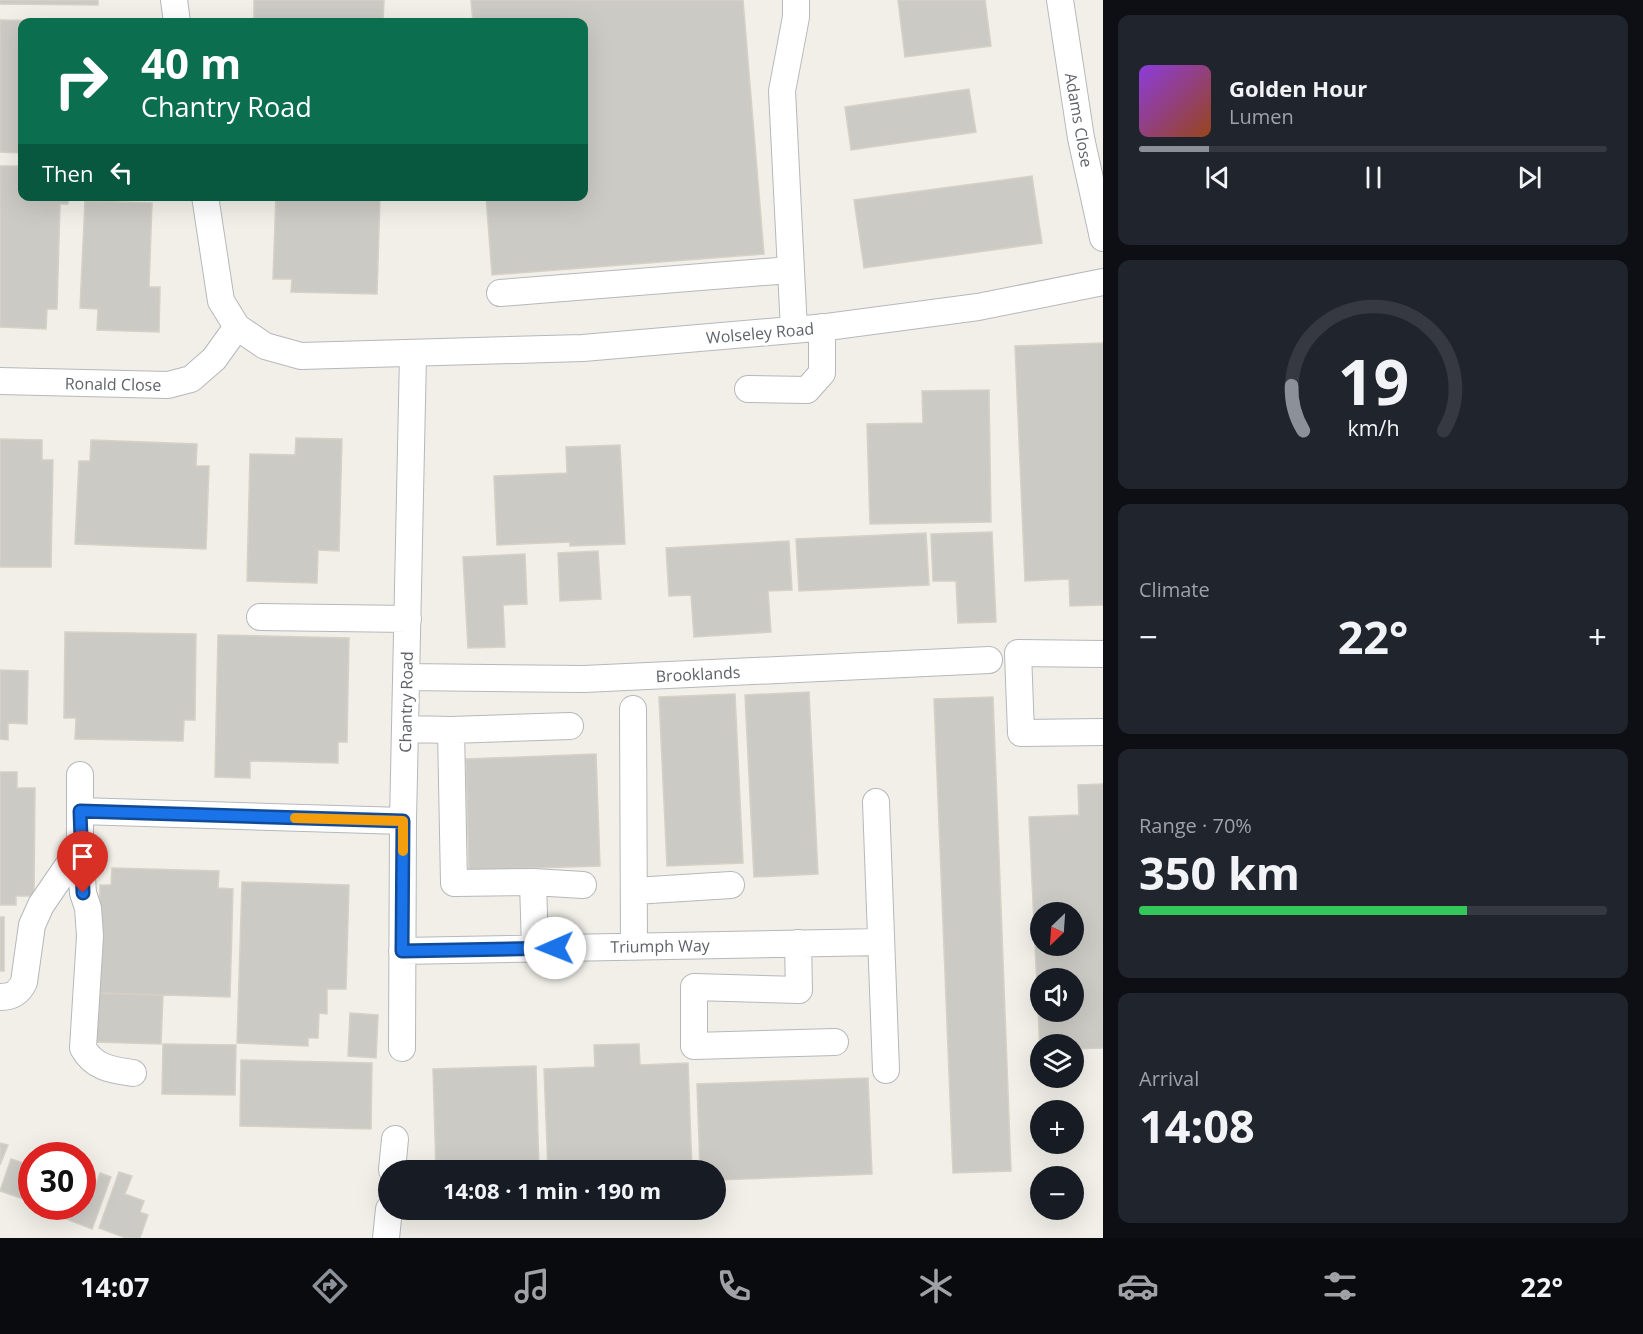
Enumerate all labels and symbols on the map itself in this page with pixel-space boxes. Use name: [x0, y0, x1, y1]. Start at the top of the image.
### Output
street label: Adams Close: [1060, 71, 1098, 169]
street label: Wolseley Road: [705, 317, 815, 349]
street label: Ronald Close: [65, 372, 161, 396]
street label: Chantry Road: [394, 651, 418, 753]
street label: Brooklands: [655, 661, 741, 687]
pin: [57, 831, 108, 893]
north arrow: [1030, 902, 1084, 956]
position arrow: [523, 916, 587, 980]
street label: Triumph Way: [610, 934, 711, 958]
speed limit sign: 30: [18, 1142, 96, 1220]

